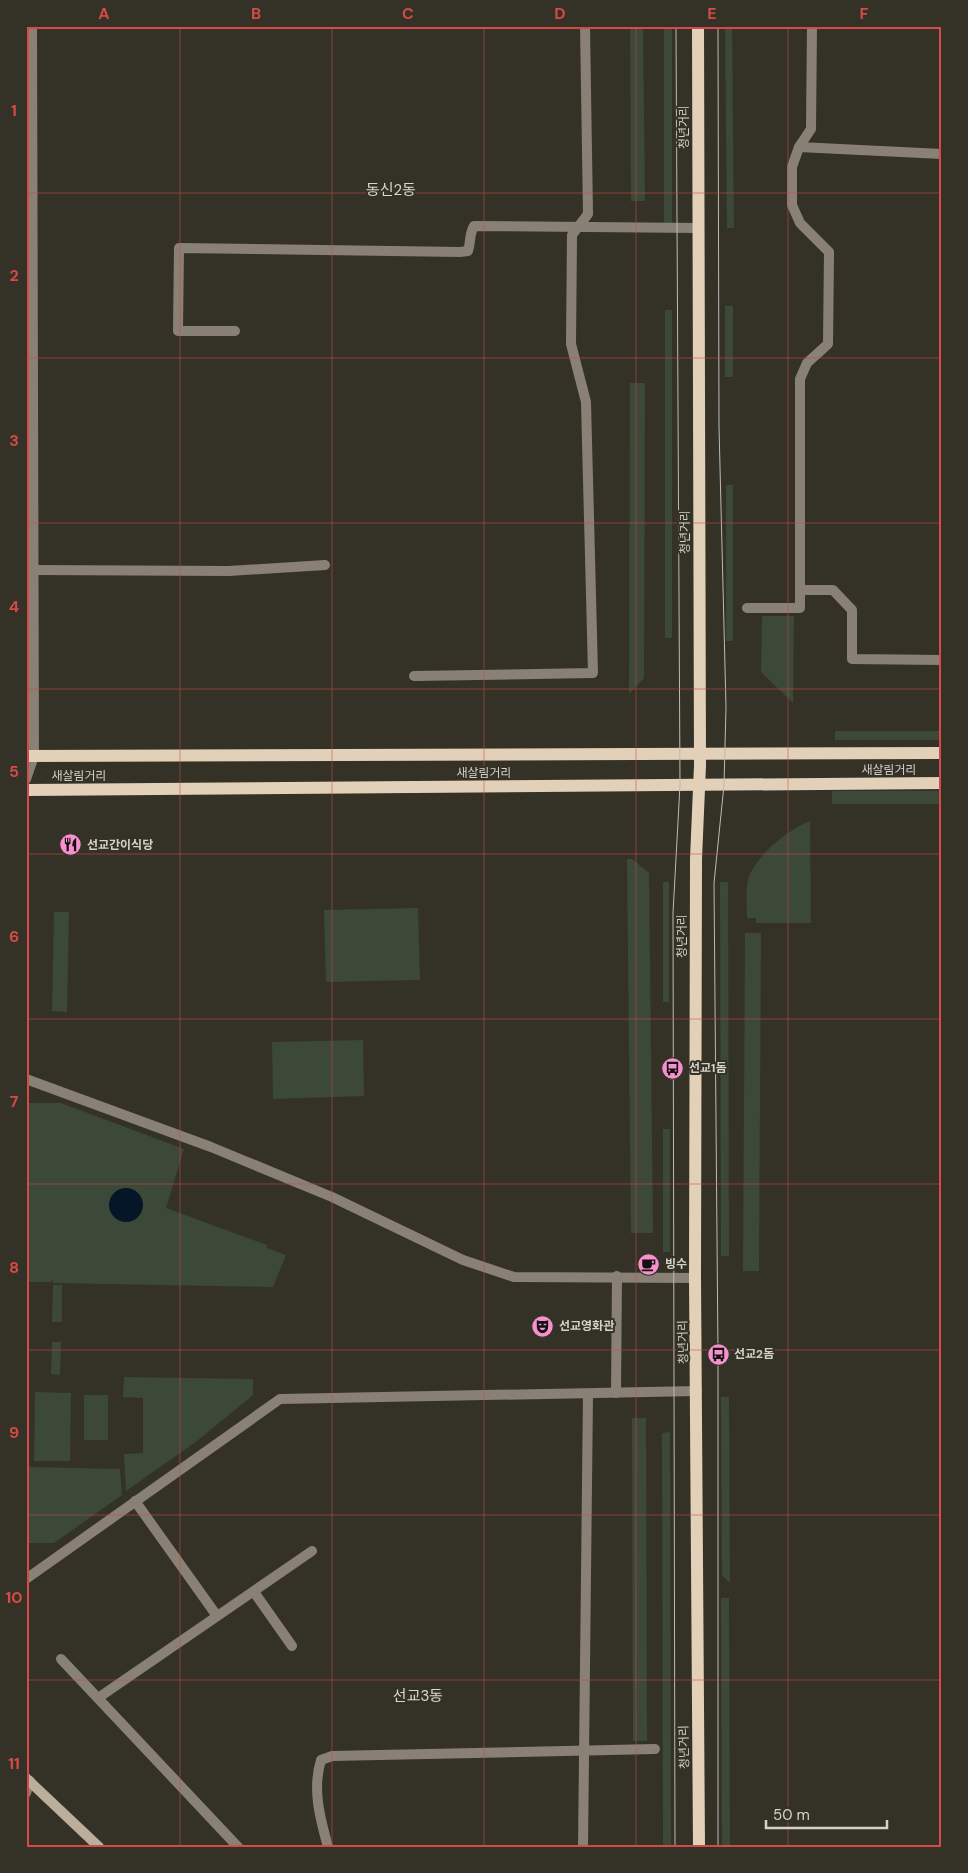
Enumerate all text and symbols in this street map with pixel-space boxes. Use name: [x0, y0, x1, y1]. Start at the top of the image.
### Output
text: A: [98, 3, 110, 24]
text: B: [251, 3, 261, 24]
text: C: [402, 3, 414, 24]
text: D: [554, 3, 566, 24]
text: E: [707, 3, 717, 24]
text: F: [860, 3, 869, 24]
text: 1: [11, 100, 17, 121]
street label: 청년거리: [676, 105, 692, 149]
district label: 동신2동: [366, 180, 416, 200]
text: 2: [9, 265, 19, 286]
text: 3: [9, 430, 19, 451]
street label: 청년거리: [677, 510, 693, 554]
text: 4: [9, 596, 19, 617]
text: 5: [9, 761, 19, 782]
street label: 새살림거리: [861, 762, 917, 778]
street label: 새살림거리: [456, 765, 512, 781]
street label: 새살림거리: [51, 768, 107, 784]
restaurant icon: 선교간이식당: [59, 833, 83, 857]
place label: 선교간이식당: [87, 837, 153, 853]
street label: 청년거리: [674, 914, 690, 958]
text: 6: [9, 926, 19, 947]
bus stop icon: 선교1돔: [661, 1056, 685, 1080]
place label: 선교1돔: [689, 1060, 727, 1076]
text: 7: [10, 1091, 19, 1112]
cafe icon: 빙수: [637, 1252, 661, 1276]
place label: 빙수: [665, 1256, 687, 1272]
text: 8: [9, 1257, 19, 1278]
theatre icon: 선교영화관: [531, 1314, 555, 1338]
place label: 선교영화관: [559, 1318, 614, 1334]
street label: 청년거리: [675, 1320, 691, 1364]
bus stop icon: 선교2돔: [706, 1342, 730, 1366]
place label: 선교2돔: [734, 1346, 774, 1362]
text: 9: [9, 1422, 19, 1443]
text: 10: [5, 1587, 23, 1608]
district label: 선교3동: [393, 1686, 443, 1706]
street label: 청년거리: [676, 1725, 692, 1769]
text: 11: [8, 1753, 20, 1774]
scale bar: [766, 1798, 887, 1830]
text: 50 m: [773, 1805, 810, 1825]

